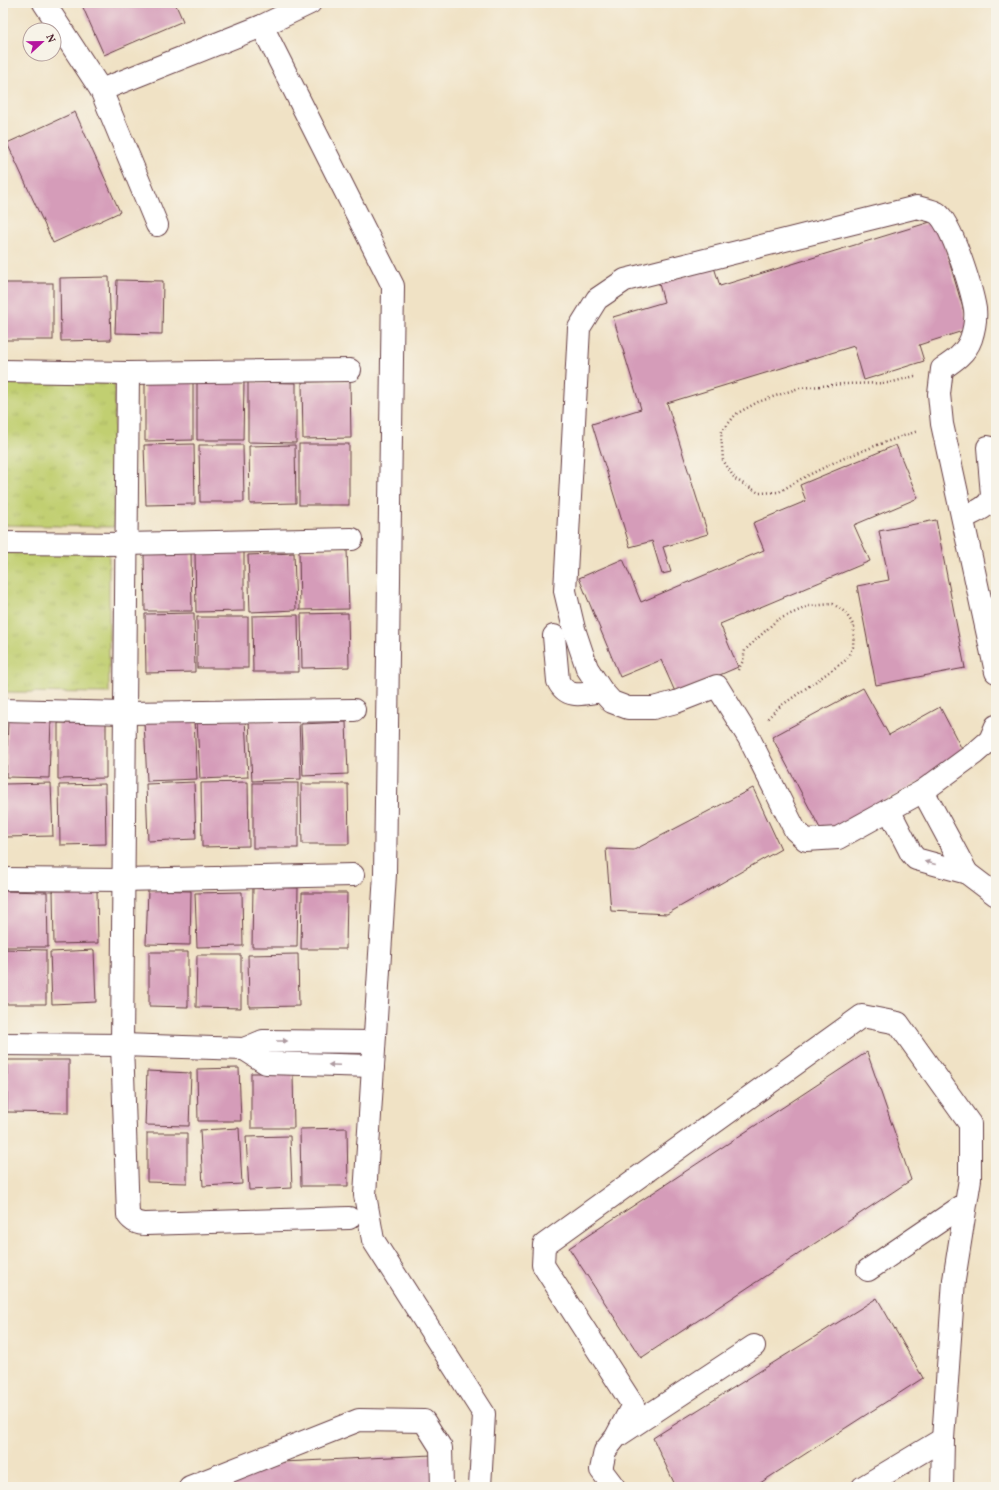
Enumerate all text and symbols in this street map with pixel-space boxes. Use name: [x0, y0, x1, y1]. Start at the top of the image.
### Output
north arrow: [22, 22, 62, 62]
text: N: [41, 32, 58, 45]
one-way arrow: [923, 860, 935, 866]
one-way arrow: [276, 1038, 289, 1044]
one-way arrow: [327, 1062, 340, 1068]

